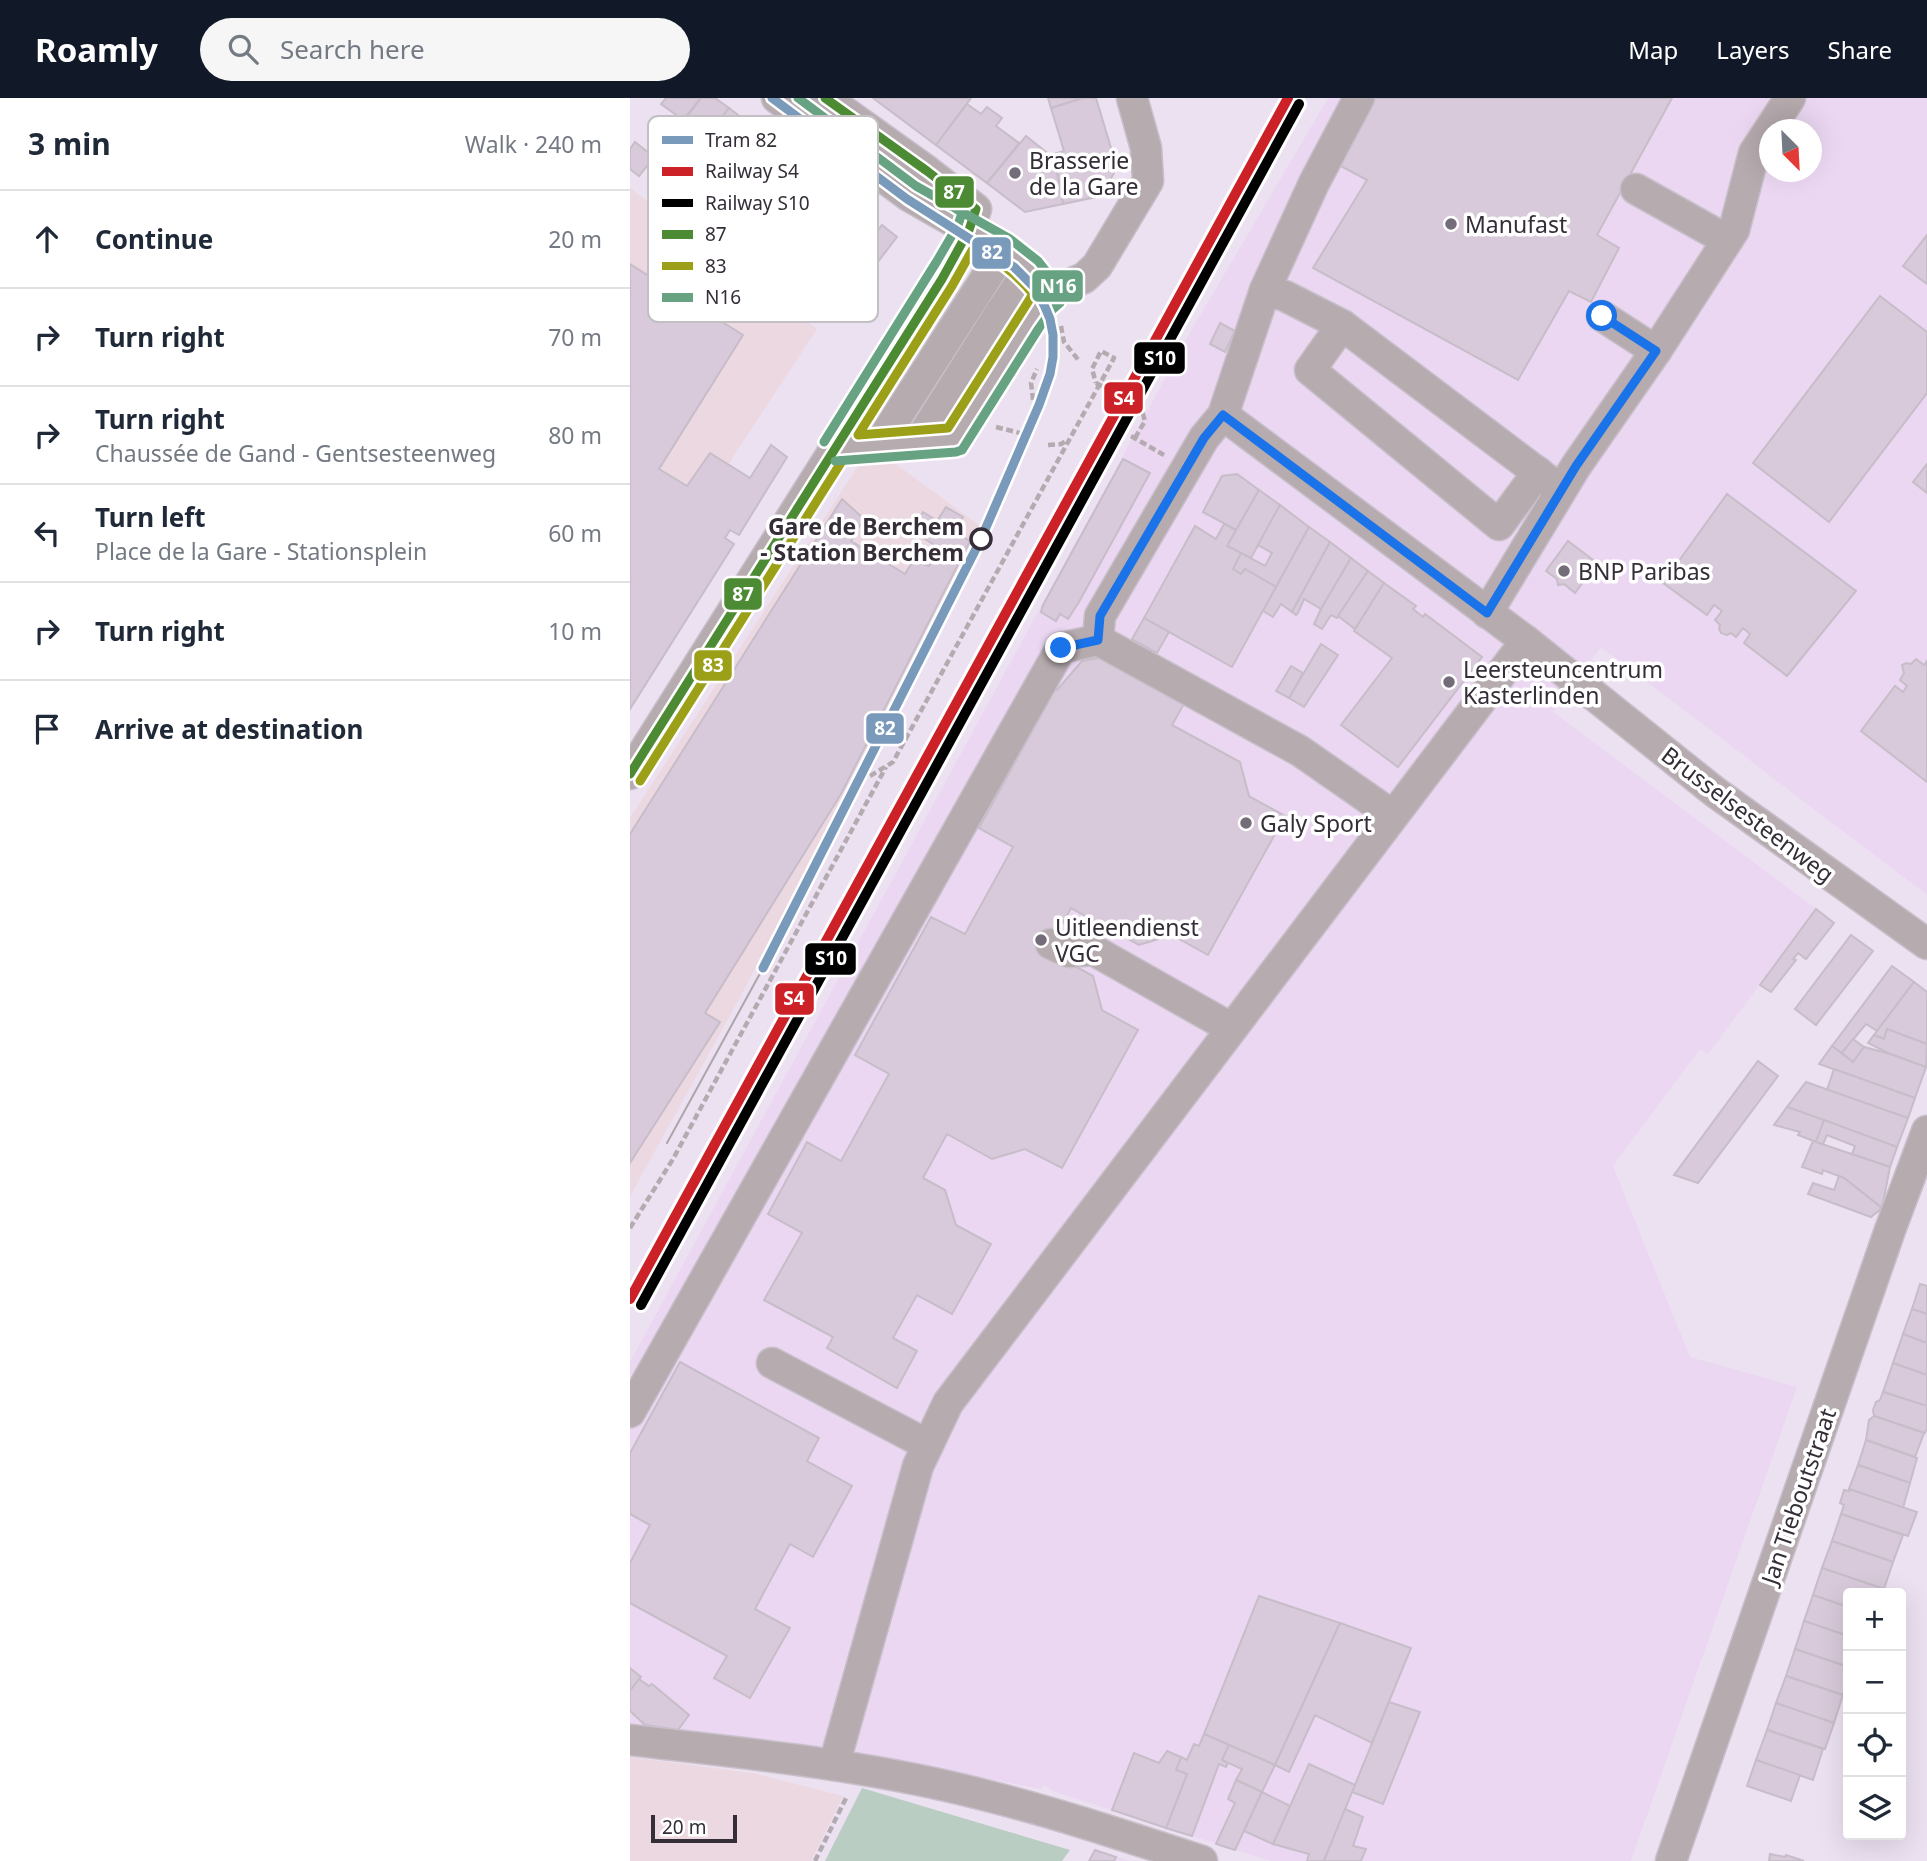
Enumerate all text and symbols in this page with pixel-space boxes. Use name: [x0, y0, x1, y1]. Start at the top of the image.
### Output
search box: [200, 18, 690, 81]
text: Roamly: [35, 27, 158, 72]
icon: search: [224, 30, 262, 68]
text: Search here: [280, 31, 425, 67]
text: Map: [1628, 33, 1678, 66]
text: Layers: [1716, 33, 1790, 66]
text: Share: [1828, 33, 1892, 66]
legend: [648, 116, 878, 322]
north arrow: [1759, 119, 1822, 182]
text: 3 min: [28, 123, 111, 164]
text: Tram 82: [705, 127, 777, 153]
text: Walk · 240 m: [465, 128, 602, 160]
place label: Brasserie de la Gare: [1029, 144, 1139, 202]
text: Railway S4: [705, 158, 799, 184]
marker: Brasserie de la Gare: [1007, 165, 1023, 181]
line badge: 87: [934, 175, 975, 209]
text: 87: [943, 179, 965, 205]
text: Railway S10: [705, 190, 810, 216]
place label: Manufast: [1465, 208, 1567, 240]
marker: Manufast: [1443, 216, 1459, 232]
icon: ahead: [28, 220, 66, 258]
text: Continue: [95, 221, 213, 257]
text: 87: [705, 221, 727, 247]
text: 20 m: [548, 223, 602, 255]
line badge: 82: [971, 236, 1012, 270]
text: 82: [981, 239, 1003, 265]
text: 83: [705, 253, 727, 279]
line badge: N16: [1031, 269, 1084, 303]
text: N16: [1039, 273, 1077, 299]
text: N16: [705, 284, 741, 310]
route start: [1586, 300, 1617, 331]
icon: right: [28, 318, 66, 356]
text: Turn right: [95, 319, 225, 355]
text: 70 m: [548, 321, 602, 353]
line badge: S10: [1133, 341, 1186, 375]
text: S10: [1144, 345, 1176, 371]
line badge: S4: [1103, 381, 1144, 415]
text: S4: [1113, 385, 1135, 411]
text: Turn right: [95, 401, 225, 437]
icon: right: [28, 416, 66, 454]
text: 80 m: [548, 419, 602, 451]
text: Chaussée de Gand - Gentsesteenweg: [95, 437, 496, 469]
text: Turn left: [95, 499, 206, 535]
place label: Gare de Berchem - Station Berchem: [760, 510, 964, 568]
icon: left: [28, 514, 66, 552]
text: 60 m: [548, 517, 602, 549]
marker: Gare de Berchem - Station Berchem: [970, 528, 992, 550]
text: Place de la Gare - Stationsplein: [95, 535, 427, 567]
place label: BNP Paribas: [1578, 555, 1711, 587]
marker: BNP Paribas: [1556, 563, 1572, 579]
line badge: 87: [723, 577, 763, 611]
text: 87: [732, 581, 754, 607]
icon: right: [28, 612, 66, 650]
text: Turn right: [95, 613, 225, 649]
text: 10 m: [548, 615, 602, 647]
route end: [1045, 632, 1076, 663]
line badge: 83: [693, 649, 733, 682]
text: 83: [702, 652, 724, 678]
place label: Leersteuncentrum Kasterlinden: [1463, 653, 1663, 711]
marker: Leersteuncentrum Kasterlinden: [1441, 674, 1457, 690]
icon: arrive: [28, 710, 66, 748]
text: Arrive at destination: [95, 711, 364, 747]
line badge: 82: [865, 712, 905, 745]
text: 82: [874, 715, 896, 741]
street label: Brusselsesteenweg: [1655, 739, 1841, 889]
place label: Galy Sport: [1260, 807, 1372, 839]
marker: Galy Sport: [1238, 815, 1254, 831]
place label: Uitleendienst VGC: [1055, 911, 1199, 969]
marker: Uitleendienst VGC: [1033, 932, 1049, 948]
line badge: S10: [804, 942, 857, 976]
text: S10: [815, 945, 847, 971]
line badge: S4: [774, 982, 815, 1016]
text: S4: [783, 985, 805, 1011]
street label: Jan Tieboutstraat: [1752, 1404, 1843, 1590]
map controls: [1843, 1588, 1906, 1840]
button: +: [1843, 1588, 1906, 1651]
button: −: [1843, 1651, 1906, 1714]
button: locate: [1843, 1714, 1906, 1777]
button: layers: [1843, 1777, 1906, 1840]
scale bar: [651, 1812, 737, 1844]
text: 20 m: [662, 1814, 706, 1840]

